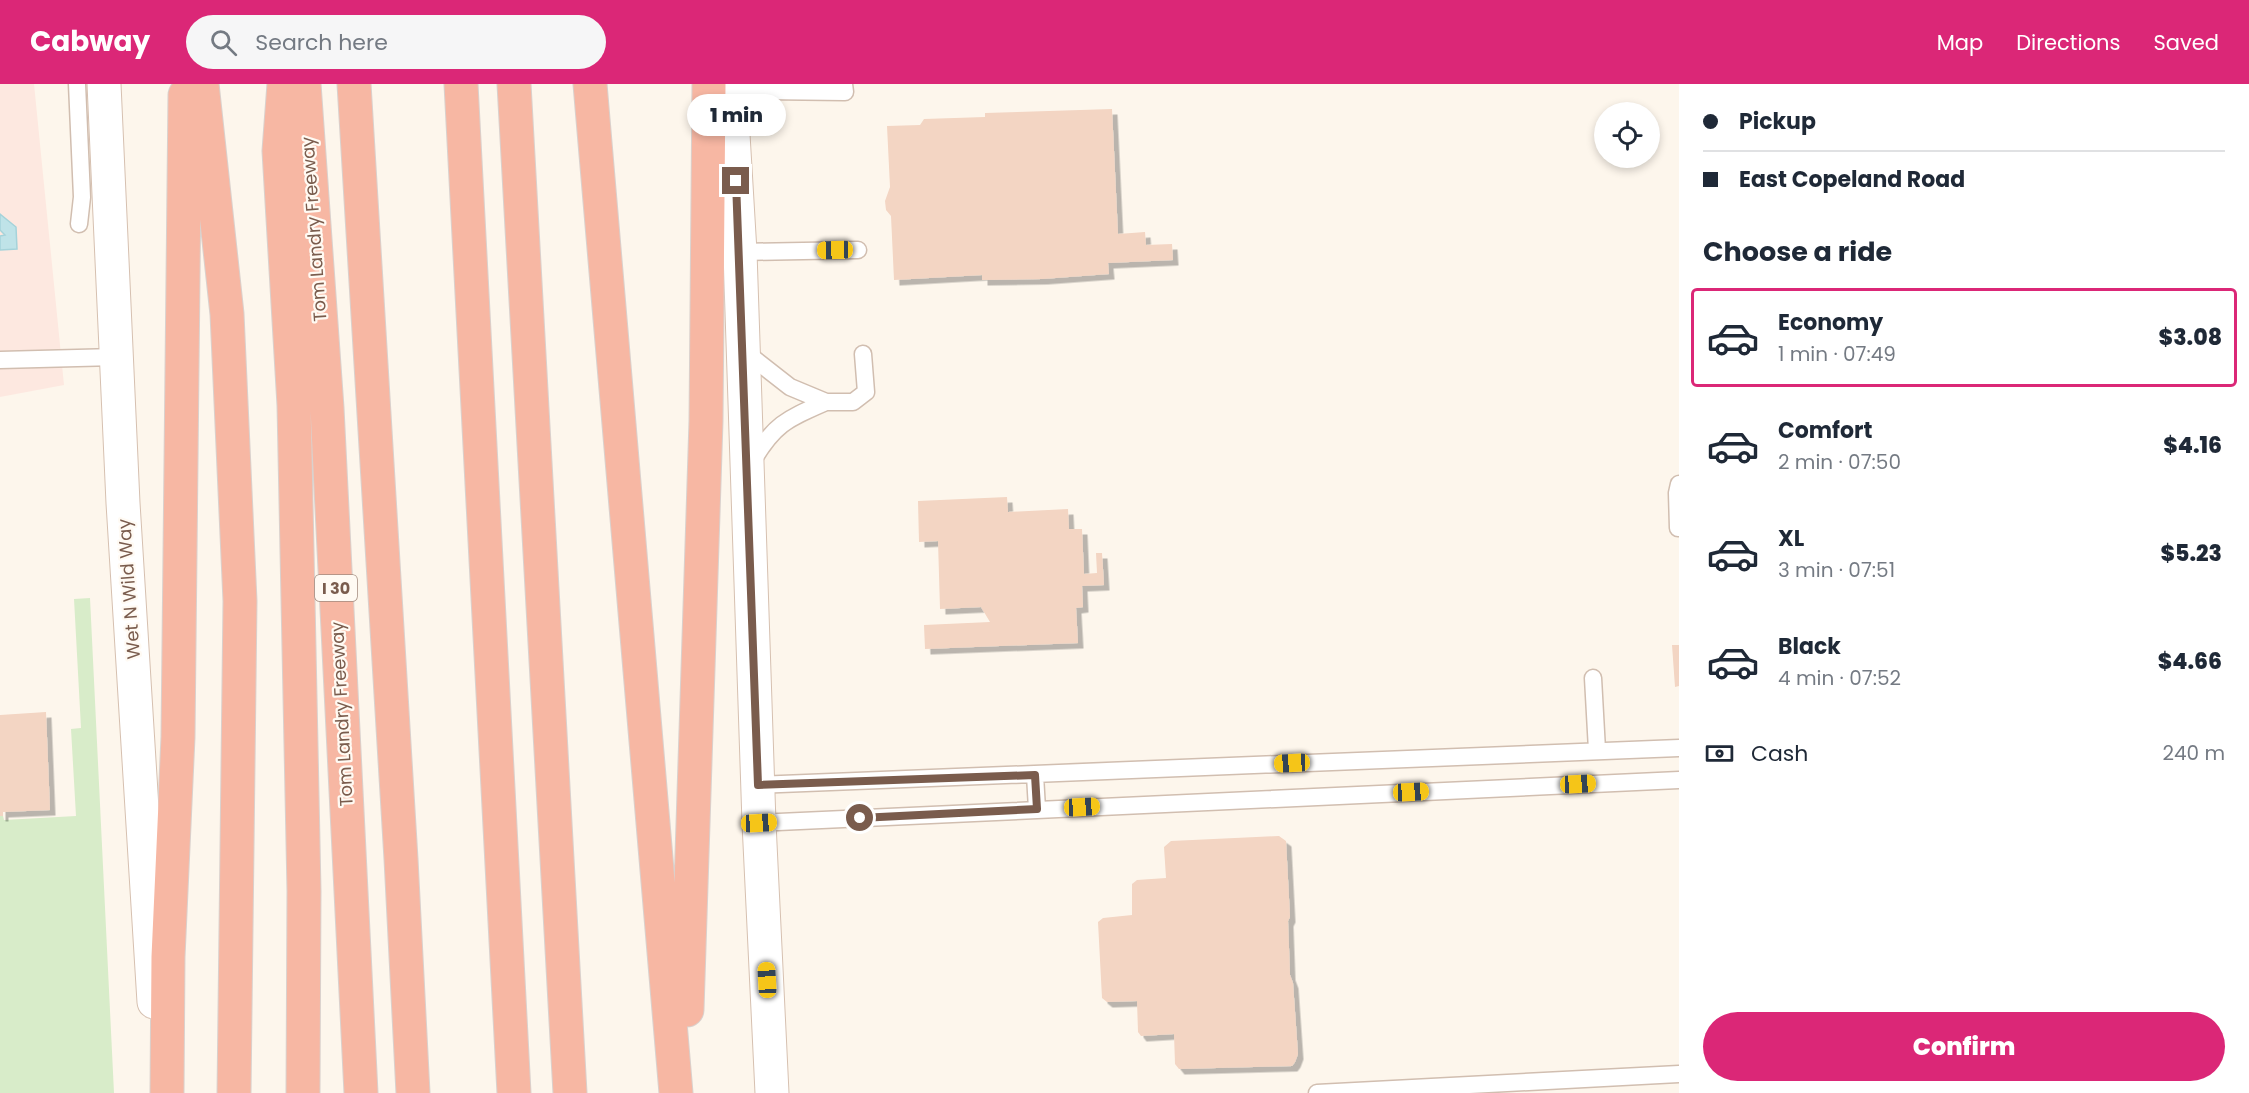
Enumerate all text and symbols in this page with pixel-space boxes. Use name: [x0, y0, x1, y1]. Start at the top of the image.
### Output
search box: [186, 15, 606, 69]
text: Cabway: [30, 22, 150, 61]
icon: search: [207, 26, 240, 59]
text: Search here: [255, 27, 388, 58]
text: Map: [1937, 28, 1983, 57]
text: Directions: [2016, 28, 2120, 57]
text: Saved: [2153, 28, 2219, 57]
callout: 1 min: [686, 94, 786, 136]
text: 1 min: [710, 101, 763, 129]
map controls: [1594, 102, 1660, 168]
button: locate: [1594, 102, 1660, 168]
text: Pickup: [1739, 106, 1816, 137]
street label: Tom Landry Freeway: [295, 136, 332, 322]
text: East Copeland Road: [1739, 164, 1965, 195]
route end: [722, 167, 749, 194]
text: Choose a ride: [1703, 233, 1892, 270]
car: [817, 241, 853, 259]
text: Economy: [1778, 307, 1883, 338]
icon: car: [1706, 311, 1760, 365]
text: $3.08: [2159, 322, 2222, 353]
text: 1 min · 07:49: [1778, 340, 1896, 368]
text: Comfort: [1778, 415, 1872, 446]
icon: car: [1706, 419, 1760, 473]
text: $4.16: [2163, 430, 2222, 461]
text: 2 min · 07:50: [1778, 448, 1901, 476]
street label: Wet N Wild Way: [111, 518, 146, 660]
text: XL: [1778, 523, 1804, 554]
icon: car: [1706, 527, 1760, 581]
text: $5.23: [2160, 538, 2222, 569]
text: 3 min · 07:51: [1778, 556, 1895, 584]
road number: I 30: [315, 575, 357, 601]
street label: Tom Landry Freeway: [324, 621, 359, 807]
text: Black: [1778, 631, 1841, 662]
icon: car: [1706, 635, 1760, 689]
text: $4.66: [2158, 646, 2222, 677]
text: 4 min · 07:52: [1778, 664, 1901, 692]
icon: cash: [1703, 737, 1736, 770]
text: Cash: [1751, 738, 1808, 769]
text: 240 m: [2162, 739, 2225, 767]
car: [1274, 753, 1310, 773]
car: [1560, 774, 1596, 794]
car: [1393, 782, 1429, 802]
car: [1064, 797, 1100, 817]
route start: [846, 804, 873, 831]
car: [741, 813, 777, 833]
car: [757, 962, 777, 998]
button: Confirm: [1703, 1012, 2225, 1081]

